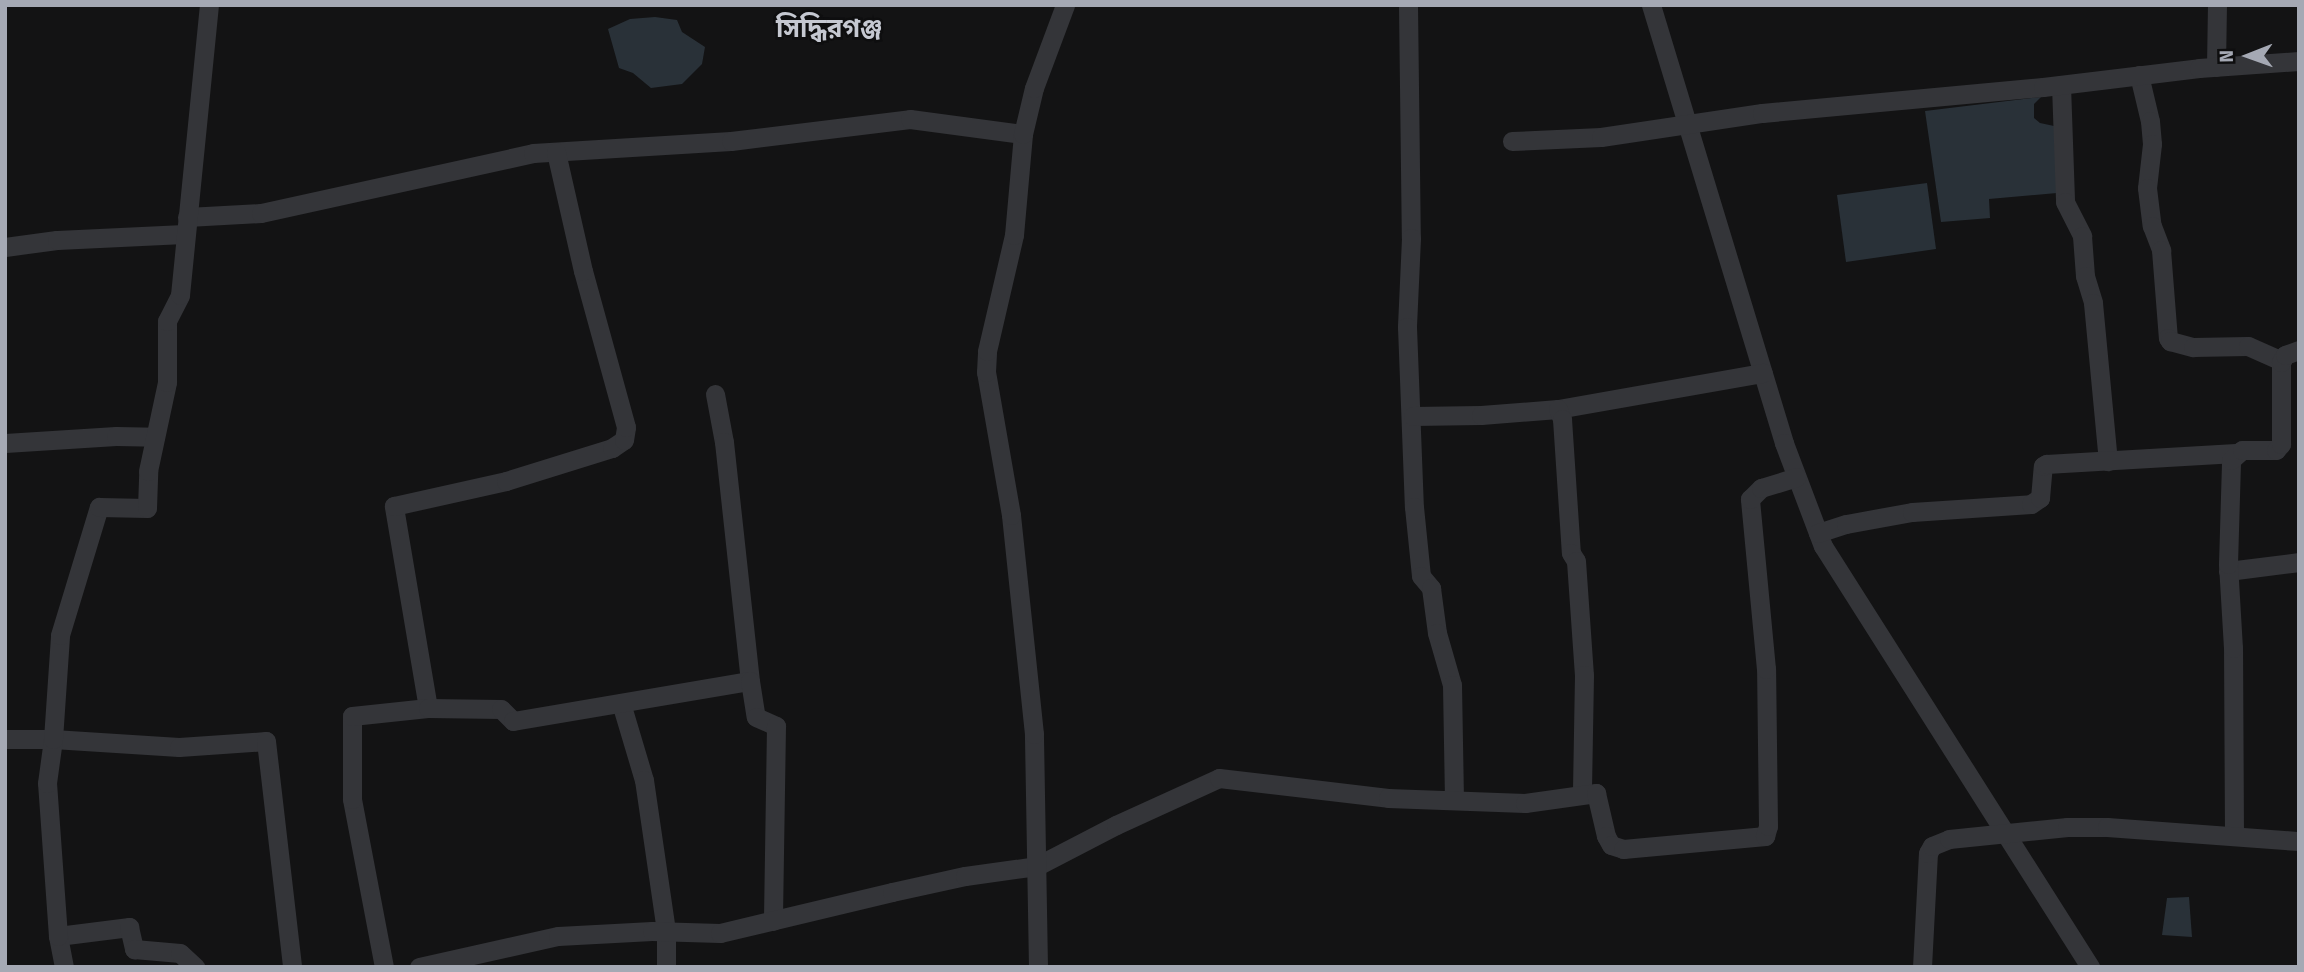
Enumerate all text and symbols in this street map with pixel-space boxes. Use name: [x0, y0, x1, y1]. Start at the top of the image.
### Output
district label: সিদ্ধিরগঞ্জ: [776, 13, 882, 45]
north arrow: [2213, 21, 2283, 91]
text: N: [2215, 50, 2238, 63]

